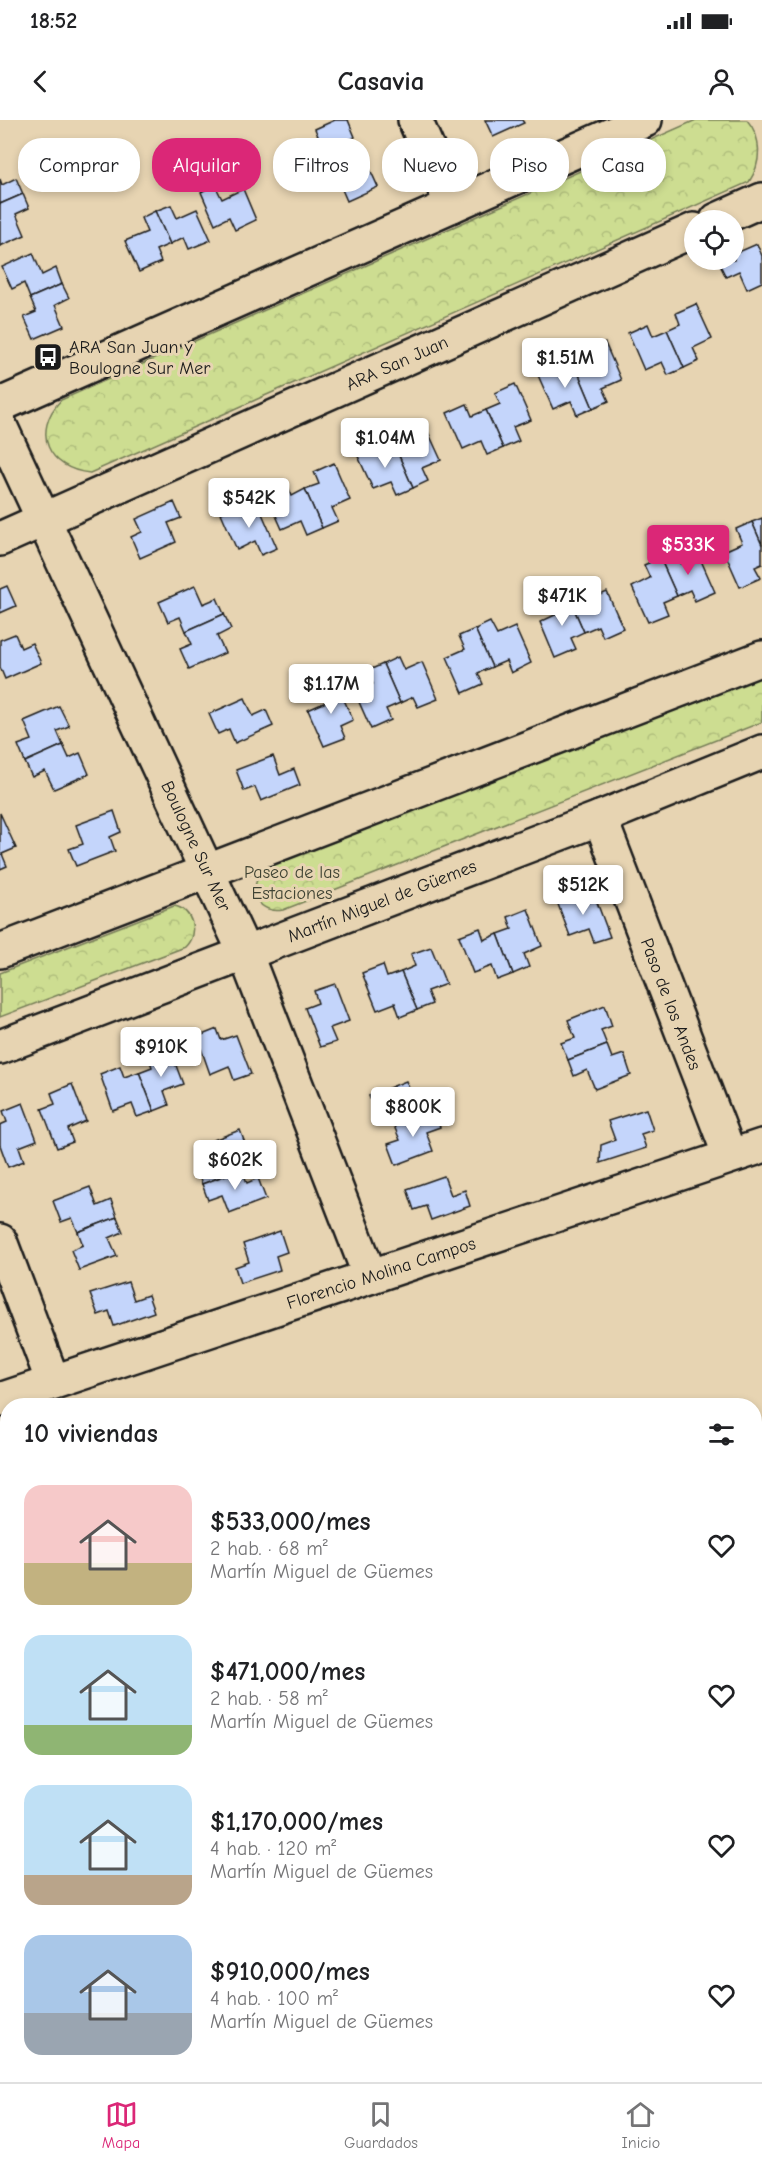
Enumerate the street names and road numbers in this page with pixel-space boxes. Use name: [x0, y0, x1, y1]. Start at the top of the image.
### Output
street label: ARA San Juan: [343, 332, 451, 395]
street label: Boulogne Sur Mer: [156, 778, 235, 915]
street label: Martín Miguel de Güemes: [285, 856, 480, 947]
street label: Paso de los Andes: [636, 935, 705, 1073]
street label: Florencio Molina Campos: [284, 1233, 478, 1314]

